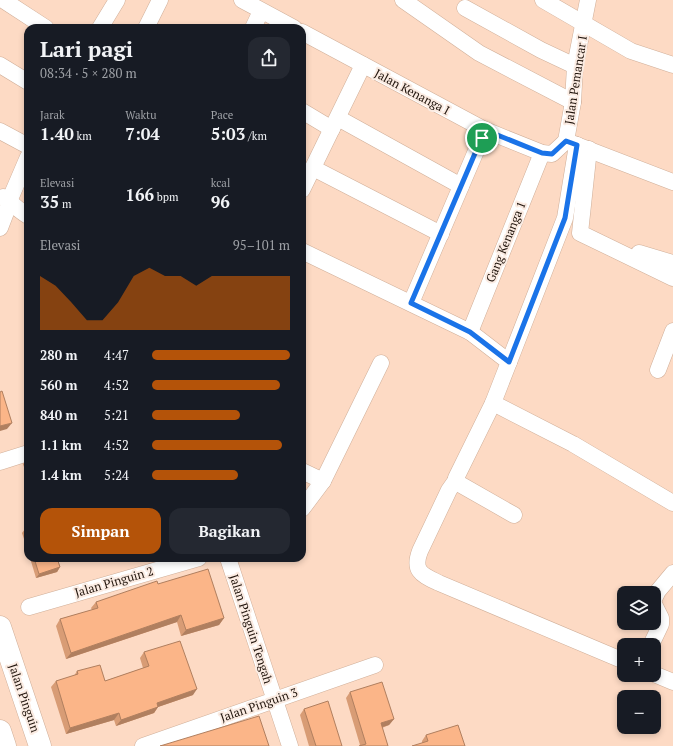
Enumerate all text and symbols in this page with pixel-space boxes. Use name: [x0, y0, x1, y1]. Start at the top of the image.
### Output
text: Lari pagi: [40, 34, 133, 63]
street label: Jalan Pemancar I: [561, 34, 590, 125]
button: share: [248, 37, 290, 79]
text: 08:34 · 5 × 280 m: [40, 64, 137, 82]
street label: Jalan Kenanga I: [372, 65, 452, 118]
text: Jarak: [40, 108, 65, 122]
text: Waktu: [125, 108, 157, 122]
text: Pace: [211, 108, 233, 122]
pin: [465, 121, 499, 155]
text: 1.40: [40, 122, 74, 145]
text: 7:04: [125, 122, 160, 145]
text: 5:03: [211, 122, 245, 145]
icon: arrive: [471, 127, 493, 149]
text: km: [74, 129, 92, 143]
text: /km: [245, 129, 267, 143]
text: Elevasi: [40, 176, 74, 190]
text: kcal: [211, 176, 230, 190]
text: 166: [125, 183, 154, 206]
text: 35: [40, 190, 59, 213]
text: bpm: [154, 190, 179, 204]
text: 96: [211, 190, 230, 213]
text: m: [59, 197, 71, 211]
street label: Gang Kenanga 1: [482, 199, 529, 284]
text: Elevasi: [40, 236, 80, 254]
text: 95–101 m: [233, 236, 290, 254]
text: 280 m: [40, 346, 78, 364]
text: 4:47: [104, 346, 129, 364]
text: 560 m: [40, 376, 78, 394]
text: 4:52: [104, 376, 129, 394]
text: 840 m: [40, 406, 78, 424]
text: 5:21: [104, 406, 129, 424]
text: 1.1 km: [40, 436, 82, 454]
text: 4:52: [104, 436, 129, 454]
text: 1.4 km: [40, 466, 82, 484]
text: 5:24: [104, 466, 129, 484]
button: Simpan: [40, 508, 161, 554]
button: Bagikan: [169, 508, 290, 554]
street label: Jalan Pinguin 2: [73, 563, 155, 600]
street label: Jalan Pinguin Tengah: [227, 572, 276, 685]
map controls: [617, 586, 661, 734]
button: layers: [617, 586, 661, 630]
button: +: [617, 638, 661, 682]
street label: Jalan Pinguin: [6, 661, 43, 734]
street label: Jalan Pinguin 3: [218, 684, 300, 725]
button: −: [617, 690, 661, 734]

